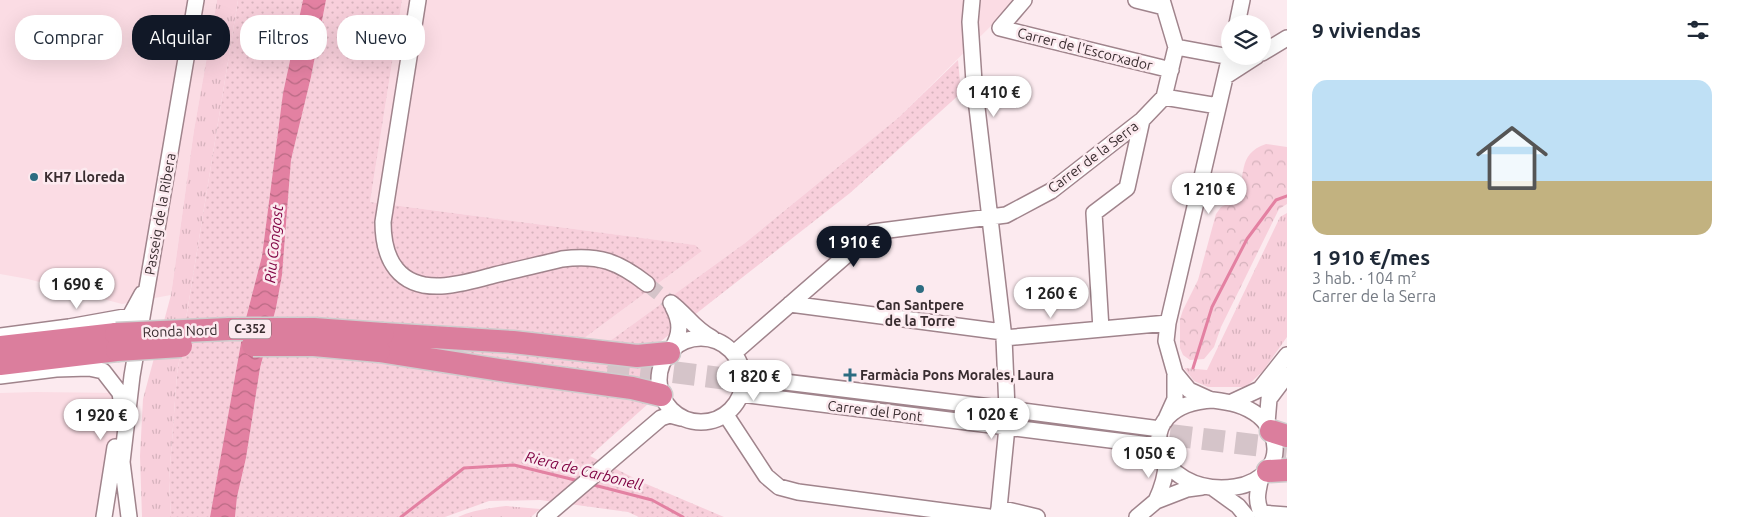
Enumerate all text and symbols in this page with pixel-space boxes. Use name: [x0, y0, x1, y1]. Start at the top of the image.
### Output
chip: Comprar: [15, 15, 122, 60]
chip: Alquilar: [132, 15, 230, 60]
chip: Filtros: [240, 15, 327, 60]
chip: Nuevo: [337, 15, 425, 60]
map controls: [1221, 15, 1271, 65]
button: layers: [1221, 15, 1271, 65]
icon: filters: [1684, 16, 1712, 44]
text: 9 viviendas: [1312, 18, 1421, 42]
street label: Carrer de l'Escorxador: [1016, 24, 1155, 74]
pin: 1 410 €: [948, 76, 1040, 118]
text: 1 410 €: [968, 83, 1020, 101]
icon: home: [1467, 113, 1557, 203]
street label: Carrer de la Serra: [1045, 118, 1141, 196]
street label: Passeig de la Ribera: [141, 152, 179, 276]
place label: KH7 Lloreda: [44, 169, 125, 185]
marker: KH7 Lloreda: [28, 171, 40, 183]
pin: 1 210 €: [1163, 172, 1255, 215]
text: 1 210 €: [1183, 180, 1235, 198]
water label: Riu Congost: [261, 204, 286, 284]
pin: 1 910 €: [808, 226, 900, 268]
text: 1 910 €: [828, 233, 880, 251]
text: 1 910 €/mes: [1312, 245, 1430, 269]
pin: 1 690 €: [31, 268, 123, 310]
text: 3 hab. · 104 m²: [1312, 269, 1417, 287]
text: 1 690 €: [51, 275, 103, 293]
pin: 1 260 €: [1005, 276, 1097, 319]
marker: Can Santpere de la Torre: [914, 283, 926, 295]
text: 1 260 €: [1025, 284, 1077, 302]
text: Carrer de la Serra: [1312, 287, 1436, 305]
place label: Can Santpere de la Torre: [876, 297, 964, 329]
road number: C-352: [229, 320, 271, 338]
street label: Ronda Nord: [142, 322, 218, 340]
pin: 1 820 €: [708, 360, 800, 402]
text: 1 820 €: [728, 367, 780, 385]
place label: Farmàcia Pons Morales, Laura: [860, 367, 1054, 383]
marker: Farmàcia Pons Morales, Laura: [844, 369, 856, 381]
street label: Carrer del Pont: [827, 397, 924, 425]
pin: 1 920 €: [55, 398, 147, 441]
pin: 1 020 €: [946, 398, 1038, 440]
text: 1 020 €: [966, 405, 1018, 423]
text: 1 920 €: [75, 406, 127, 424]
pin: 1 050 €: [1103, 436, 1195, 479]
text: 1 050 €: [1123, 444, 1175, 462]
water label: Riera de Carbonell: [524, 448, 645, 494]

